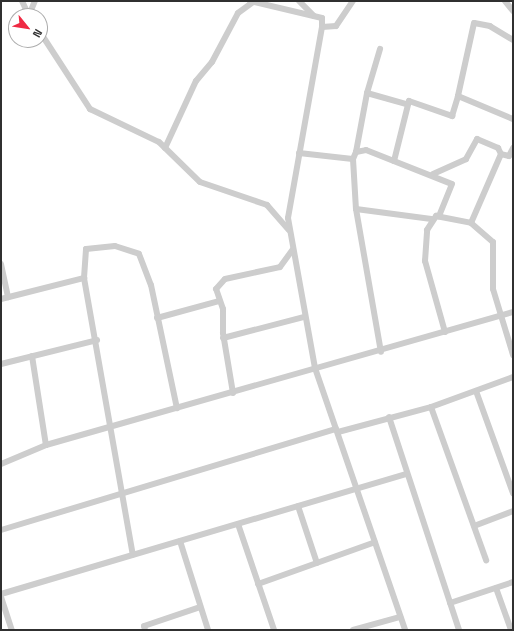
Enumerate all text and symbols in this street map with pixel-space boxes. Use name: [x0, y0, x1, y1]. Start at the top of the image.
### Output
north arrow: [8, 8, 48, 48]
text: N: [30, 27, 45, 40]

